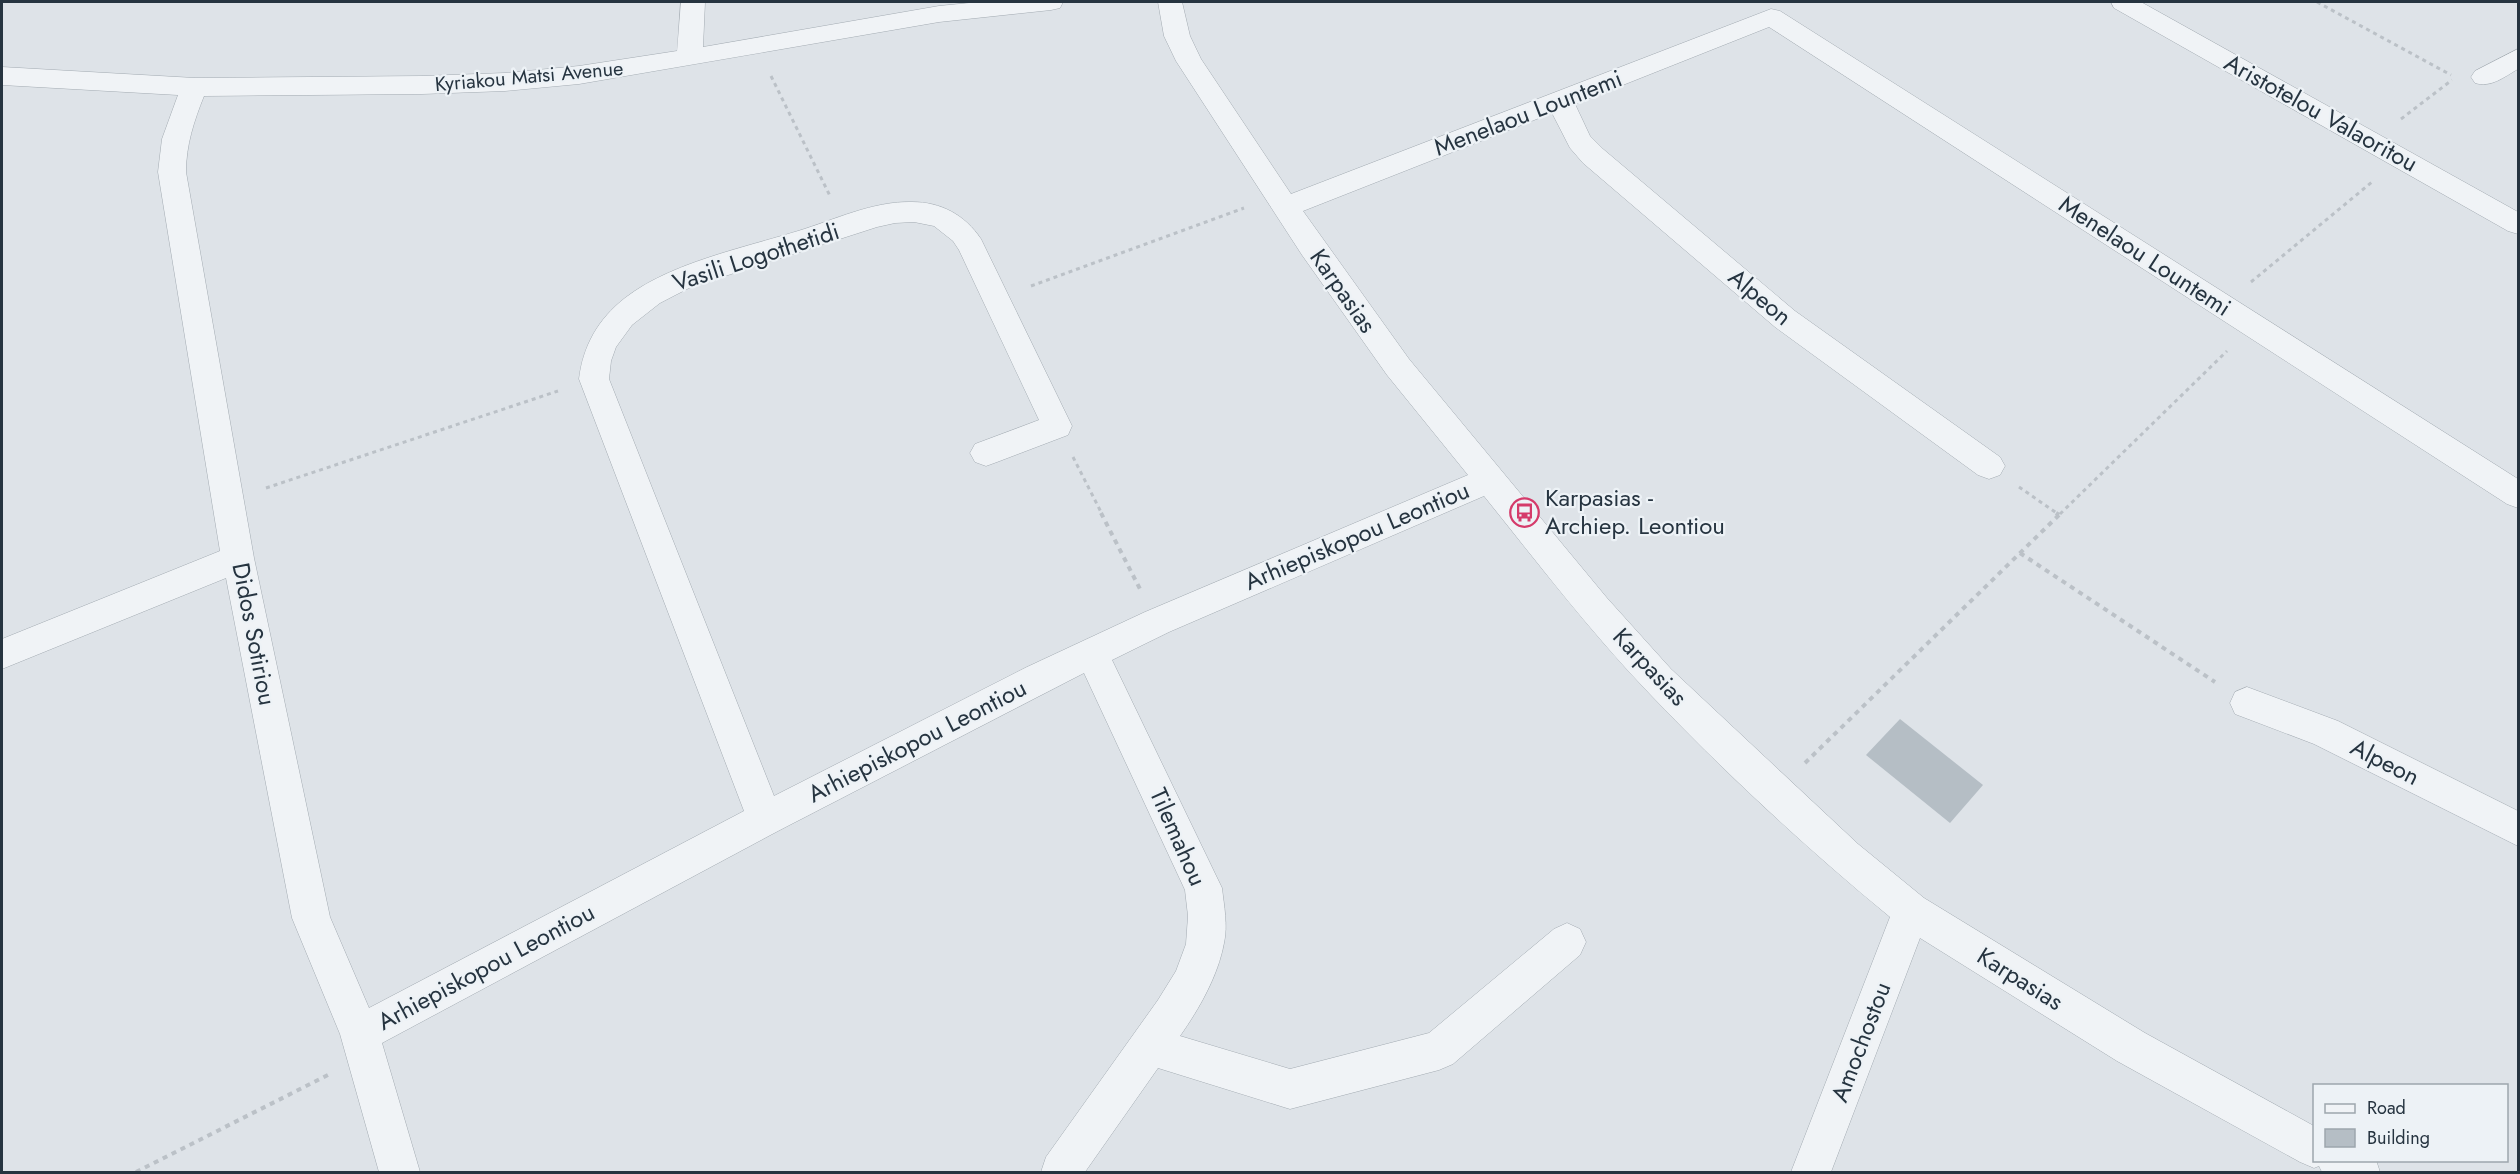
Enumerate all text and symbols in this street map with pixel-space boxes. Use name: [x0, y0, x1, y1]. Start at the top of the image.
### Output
street label: Aristotelou Valaoritou: [2218, 45, 2424, 180]
street label: Kyriakou Matsi Avenue: [434, 54, 624, 99]
street label: Menelaou Lountemi: [1429, 61, 1627, 165]
street label: Menelaou Lountemi: [2052, 187, 2238, 324]
street label: Vasili Logothetidi: [668, 213, 844, 300]
street label: Karpasias: [1302, 241, 1385, 340]
street label: Alpeon: [1721, 260, 1800, 334]
street label: Arhiepiskopou Leontiou: [1239, 472, 1475, 599]
place label: Karpasias - Archiep. Leontiou: [1545, 480, 1725, 543]
bus stop icon: Karpasias - Archiep. Leontiou: [1508, 496, 1540, 528]
street label: Didos Sotiriou: [224, 560, 285, 708]
street label: Karpasias: [1605, 620, 1696, 714]
street label: Arhiepiskopou Leontiou: [801, 670, 1032, 811]
street label: Alpeon: [2345, 729, 2426, 794]
street label: Tilemahou: [1141, 782, 1216, 891]
street label: Arhiepiskopou Leontiou: [371, 894, 601, 1039]
street label: Karpasias: [1970, 938, 2070, 1019]
street label: Amochostou: [1822, 977, 1899, 1107]
legend: [2313, 1084, 2508, 1162]
text: Road: [2367, 1095, 2406, 1121]
text: Building: [2367, 1125, 2430, 1151]

